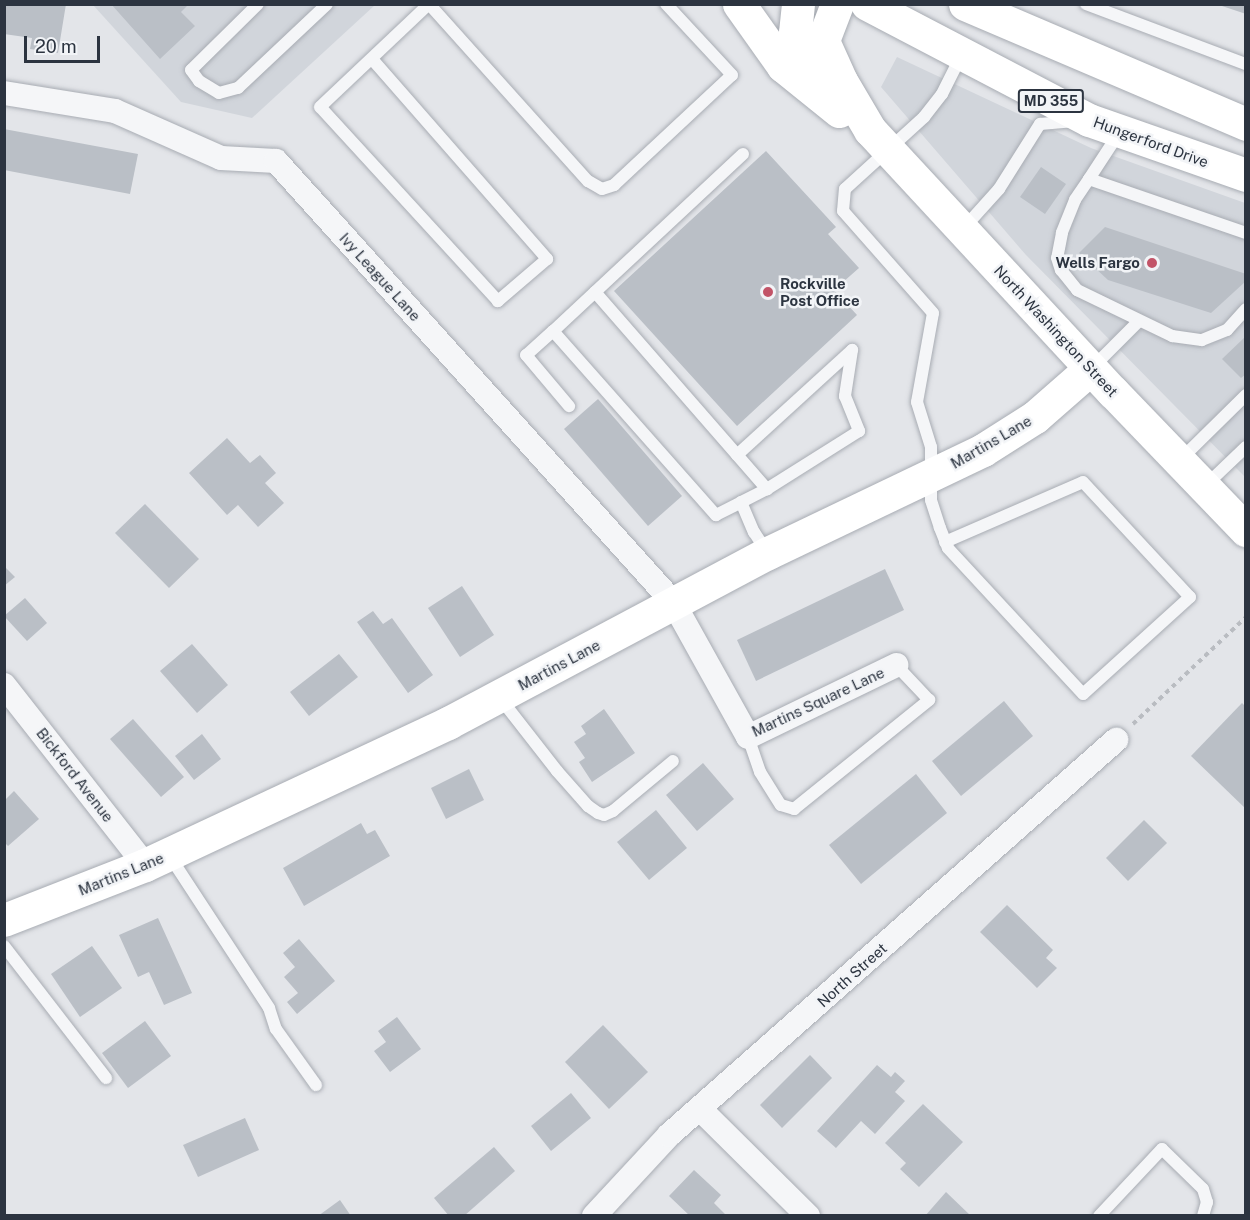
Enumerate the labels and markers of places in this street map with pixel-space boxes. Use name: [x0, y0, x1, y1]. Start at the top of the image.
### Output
place label: Wells Fargo: [1055, 254, 1140, 272]
marker: Wells Fargo: [1145, 256, 1159, 270]
place label: Rockville Post Office: [780, 274, 860, 309]
marker: Rockville Post Office: [761, 285, 775, 299]

